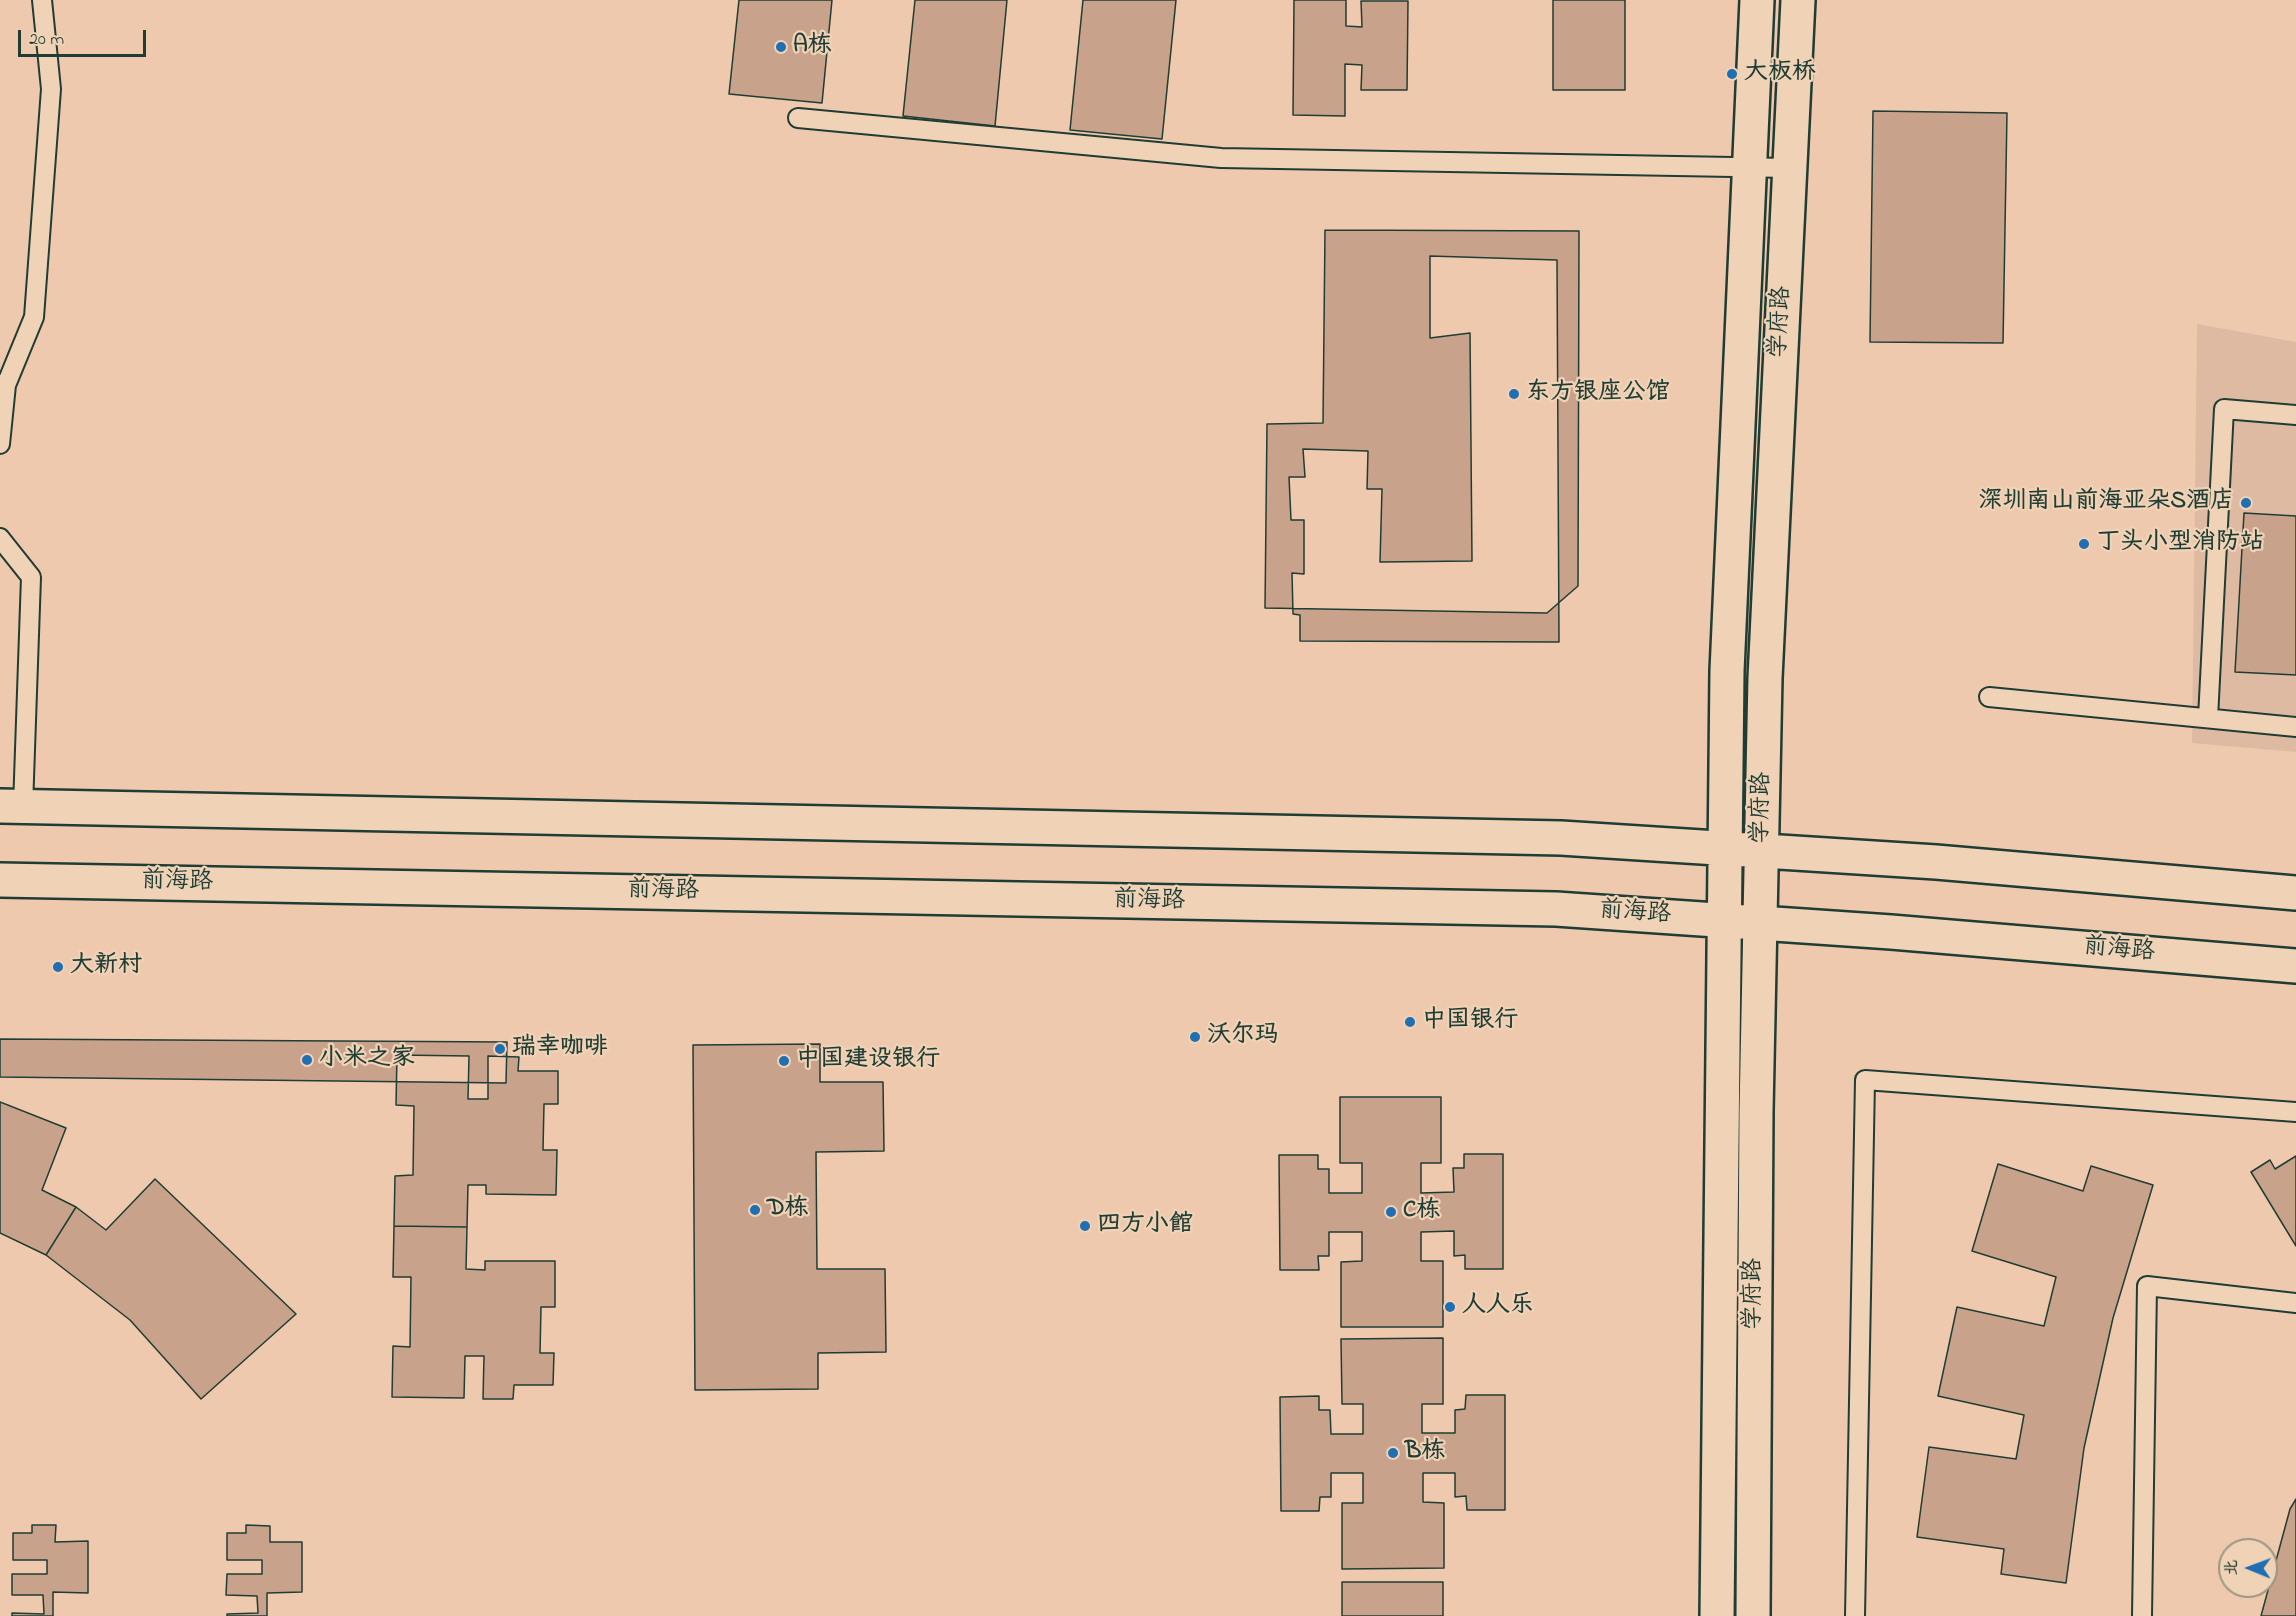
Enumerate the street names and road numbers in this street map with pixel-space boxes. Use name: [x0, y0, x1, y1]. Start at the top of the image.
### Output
street label: 学府路: [1766, 285, 1798, 359]
street label: 学府路: [1748, 772, 1778, 844]
street label: 前海路: [141, 868, 213, 898]
street label: 前海路: [627, 877, 699, 907]
street label: 前海路: [1113, 887, 1185, 917]
street label: 前海路: [1598, 897, 1672, 931]
street label: 前海路: [2082, 934, 2156, 968]
street label: 学府路: [1741, 1258, 1769, 1330]

